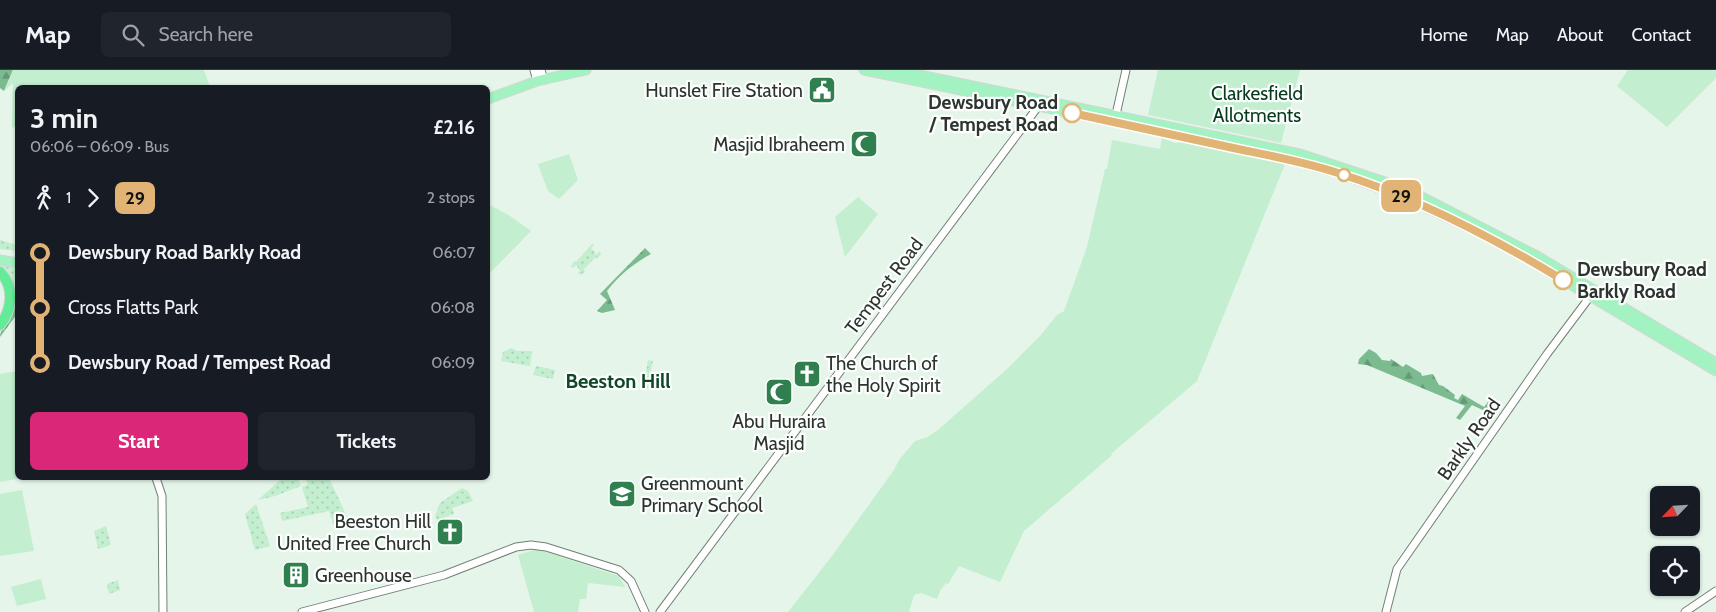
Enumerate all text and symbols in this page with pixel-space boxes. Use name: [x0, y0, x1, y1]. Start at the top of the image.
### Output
search box: [101, 12, 451, 57]
text: Map: [25, 20, 71, 49]
icon: search: [119, 21, 147, 49]
text: Search here: [159, 23, 253, 46]
text: Home: [1420, 24, 1468, 46]
text: Map: [1496, 24, 1529, 46]
text: About: [1557, 24, 1603, 46]
text: Contact: [1631, 24, 1691, 46]
public building icon: Hunslet Fire Station: [807, 75, 837, 105]
place label: Hunslet Fire Station: [645, 79, 803, 102]
park label: Clarkesfield Allotments: [1211, 82, 1303, 127]
place label: Dewsbury Road / Tempest Road: [928, 91, 1058, 136]
text: 3 min: [30, 101, 98, 135]
marker: Dewsbury Road / Tempest Road: [1062, 103, 1082, 123]
text: £2.16: [434, 116, 475, 139]
mosque icon: Masjid Ibraheem: [849, 129, 879, 159]
place label: Masjid Ibraheem: [713, 133, 845, 156]
text: 06:06 – 06:09 · Bus: [30, 137, 169, 156]
unlabelled marker: [1337, 168, 1351, 182]
line badge: 29: [1378, 180, 1424, 212]
icon: walk: [30, 184, 58, 212]
icon: forward: [79, 184, 107, 212]
text: 29: [1391, 185, 1411, 207]
text: 29: [125, 187, 145, 209]
text: 1: [66, 188, 71, 207]
text: 2 stops: [427, 188, 475, 207]
street label: Tempest Road: [840, 233, 928, 339]
text: Dewsbury Road Barkly Road: [68, 241, 301, 264]
text: 06:07: [432, 243, 475, 262]
place label: Dewsbury Road Barkly Road: [1577, 258, 1707, 303]
marker: Dewsbury Road Barkly Road: [1553, 270, 1573, 290]
text: Cross Flatts Park: [68, 296, 198, 319]
text: 06:08: [431, 298, 475, 317]
text: Dewsbury Road / Tempest Road: [68, 351, 331, 374]
place label: The Church of the Holy Spirit: [826, 352, 941, 397]
text: 06:09: [431, 353, 475, 372]
church icon: The Church of the Holy Spirit: [792, 359, 822, 389]
district label: Beeston Hill: [565, 369, 671, 393]
mosque icon: Abu Huraira Masjid: [764, 377, 794, 407]
street label: Barkly Road: [1433, 394, 1505, 484]
place label: Abu Huraira Masjid: [732, 410, 826, 455]
button: Start: [30, 412, 248, 470]
button: Tickets: [258, 412, 475, 470]
place label: Greenmount Primary School: [641, 472, 763, 517]
school or university icon: Greenmount Primary School: [607, 479, 637, 509]
north arrow: [1650, 486, 1700, 536]
map controls: [1650, 486, 1700, 596]
place label: Beeston Hill United Free Church: [277, 510, 432, 555]
church icon: Beeston Hill United Free Church: [435, 517, 465, 547]
button: locate: [1650, 546, 1700, 596]
building icon: Greenhouse: [281, 560, 311, 590]
place label: Greenhouse: [315, 564, 412, 587]

